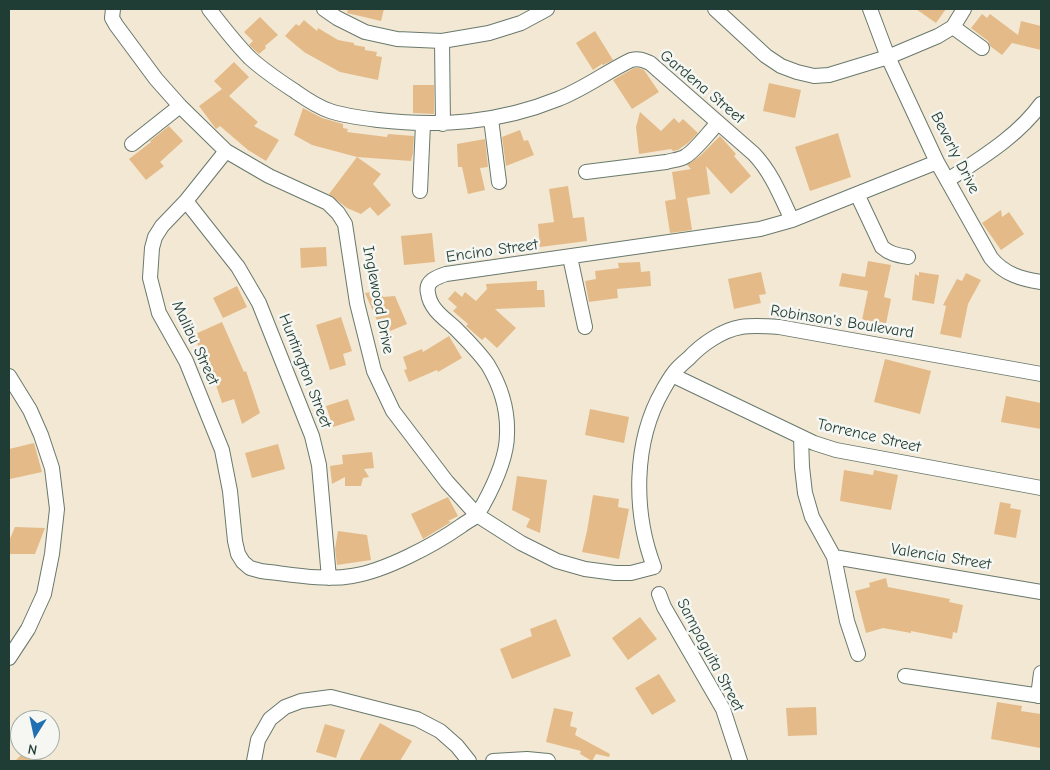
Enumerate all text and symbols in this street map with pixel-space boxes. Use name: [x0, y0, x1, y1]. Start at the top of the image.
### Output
street label: Gardena Street: [656, 46, 748, 128]
street label: Beverly Drive: [926, 109, 984, 197]
street label: Encino Street: [445, 235, 539, 267]
street label: Inglewood Drive: [358, 244, 398, 356]
street label: Malibu Street: [167, 298, 223, 388]
street label: Robinson's Boulevard: [769, 301, 915, 343]
street label: Huntington Street: [274, 311, 336, 431]
street label: Torrence Street: [815, 415, 923, 457]
street label: Valencia Street: [889, 540, 993, 574]
street label: Sampaguita Street: [672, 595, 748, 715]
north arrow: [10, 710, 60, 760]
text: N: [27, 740, 38, 758]

